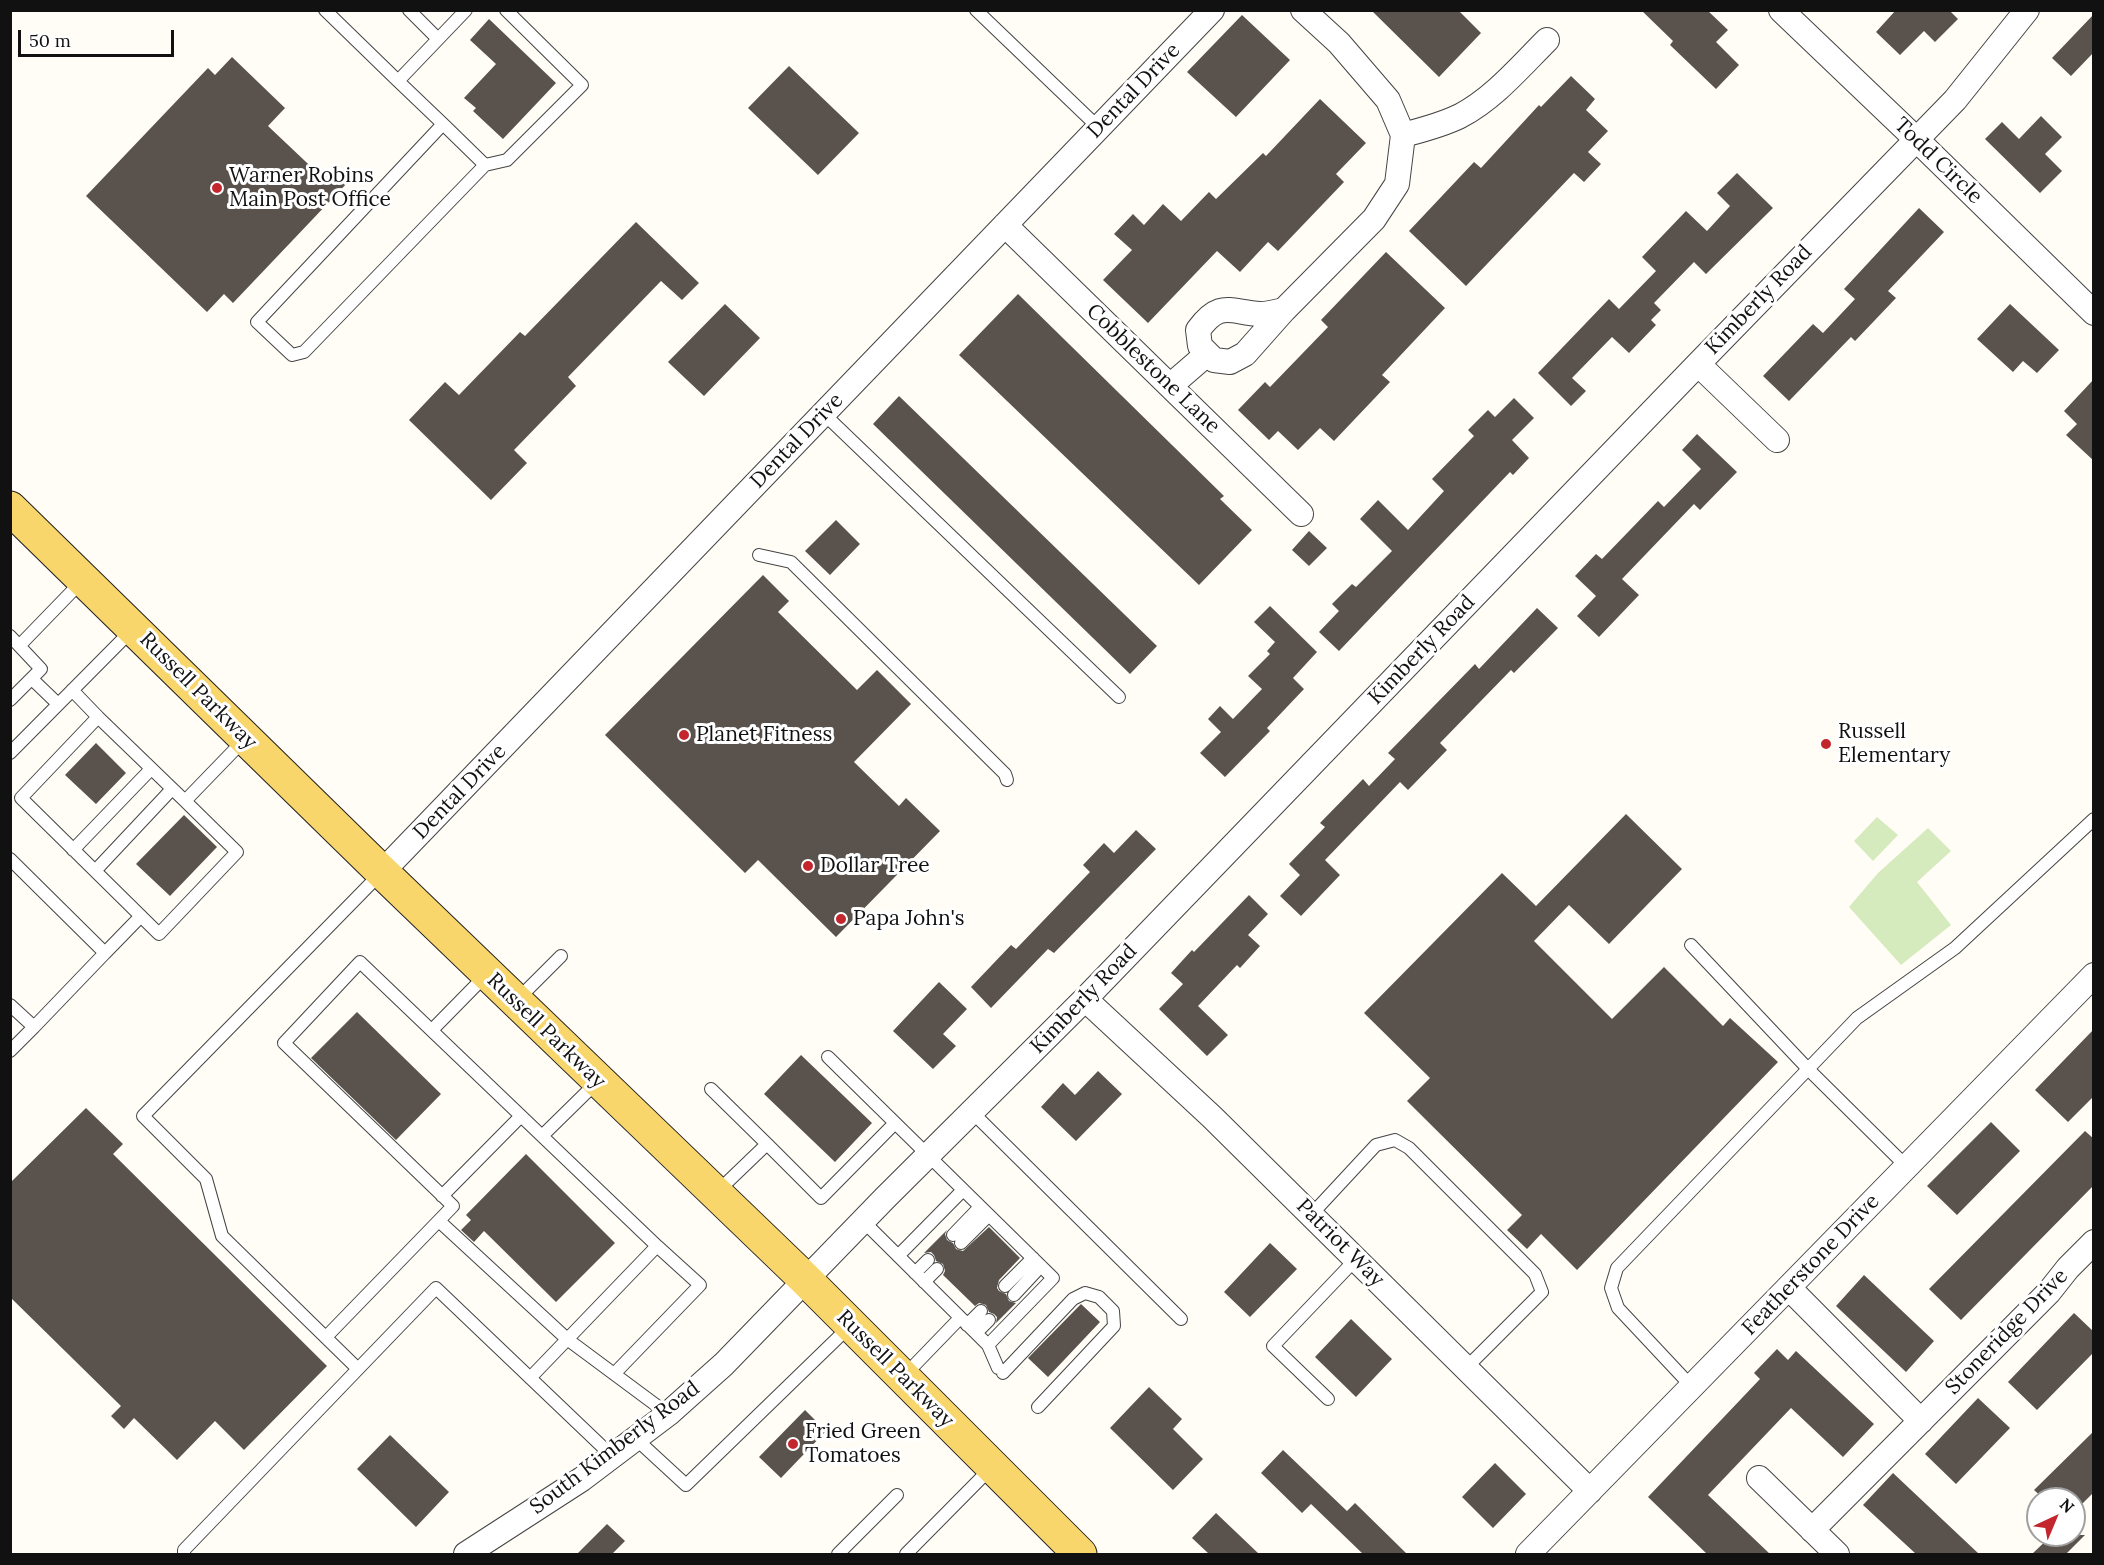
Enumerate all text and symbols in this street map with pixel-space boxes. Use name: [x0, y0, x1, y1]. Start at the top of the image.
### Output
scale bar: [21, 18, 177, 56]
text: 50 m: [29, 29, 71, 52]
street label: Dental Drive: [1082, 38, 1186, 144]
street label: Todd Circle: [1889, 113, 1987, 209]
place label: Warner Robins Main Post Office: [229, 163, 391, 213]
marker: Warner Robins Main Post Office: [210, 181, 224, 195]
street label: Kimberly Road: [1700, 240, 1818, 360]
street label: Cobblestone Lane: [1081, 299, 1225, 439]
street label: Dental Drive: [745, 388, 849, 494]
street label: Kimberly Road: [1363, 590, 1481, 710]
street label: Russell Parkway: [134, 627, 262, 755]
place label: Russell Elementary: [1838, 719, 1950, 769]
place label: Planet Fitness: [696, 722, 832, 748]
marker: Planet Fitness: [677, 728, 691, 742]
marker: Russell Elementary: [1819, 737, 1833, 751]
street label: Dental Drive: [408, 739, 512, 845]
place label: Dollar Tree: [820, 853, 930, 879]
marker: Dollar Tree: [801, 859, 815, 873]
place label: Papa John's: [853, 906, 964, 932]
marker: Papa John's: [834, 912, 848, 926]
street label: Kimberly Road: [1025, 939, 1143, 1059]
street label: Russell Parkway: [481, 968, 611, 1094]
street label: Featherstone Drive: [1737, 1189, 1885, 1341]
street label: Patriot Way: [1291, 1194, 1389, 1292]
street label: Stoneridge Drive: [1941, 1264, 2073, 1400]
street label: Russell Parkway: [831, 1305, 959, 1433]
street label: South Kimberly Road: [525, 1376, 705, 1520]
place label: Fried Green Tomatoes: [805, 1419, 921, 1469]
marker: Fried Green Tomatoes: [786, 1437, 800, 1451]
north arrow: [2026, 1487, 2086, 1547]
text: N: [2056, 1494, 2079, 1517]

